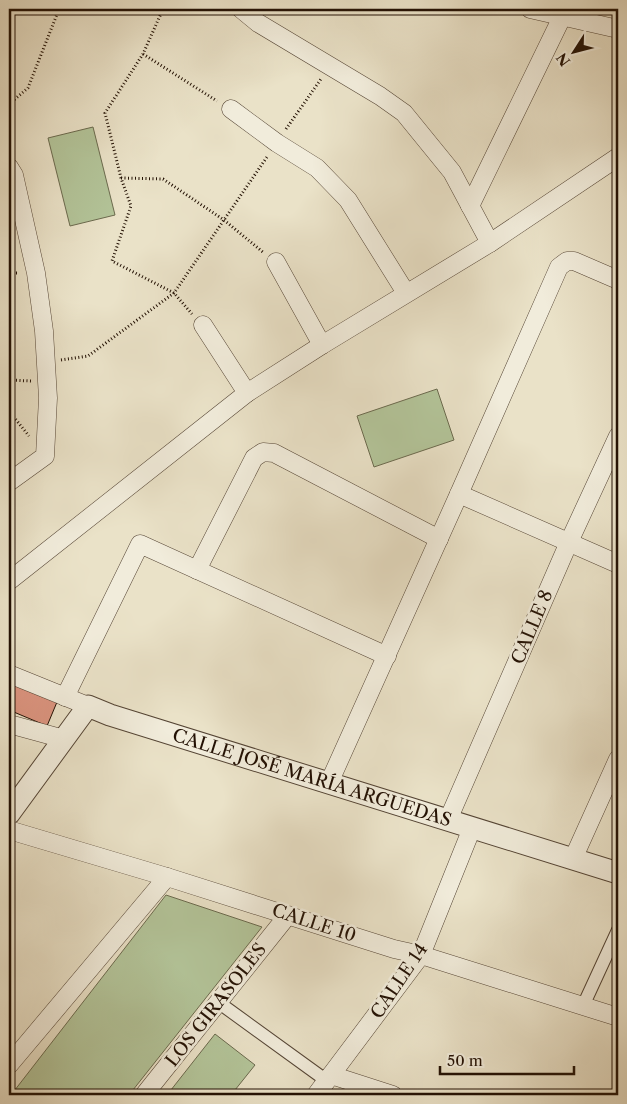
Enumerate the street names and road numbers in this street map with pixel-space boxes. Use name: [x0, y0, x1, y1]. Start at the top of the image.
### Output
street label: CALLE 8: [507, 586, 557, 668]
street label: CALLE JOSÉ MARÍA ARGUEDAS: [170, 724, 454, 832]
street label: CALLE 10: [269, 899, 359, 947]
street label: LOS GIRASOLES: [161, 939, 271, 1071]
street label: CALLE 14: [366, 939, 432, 1023]

